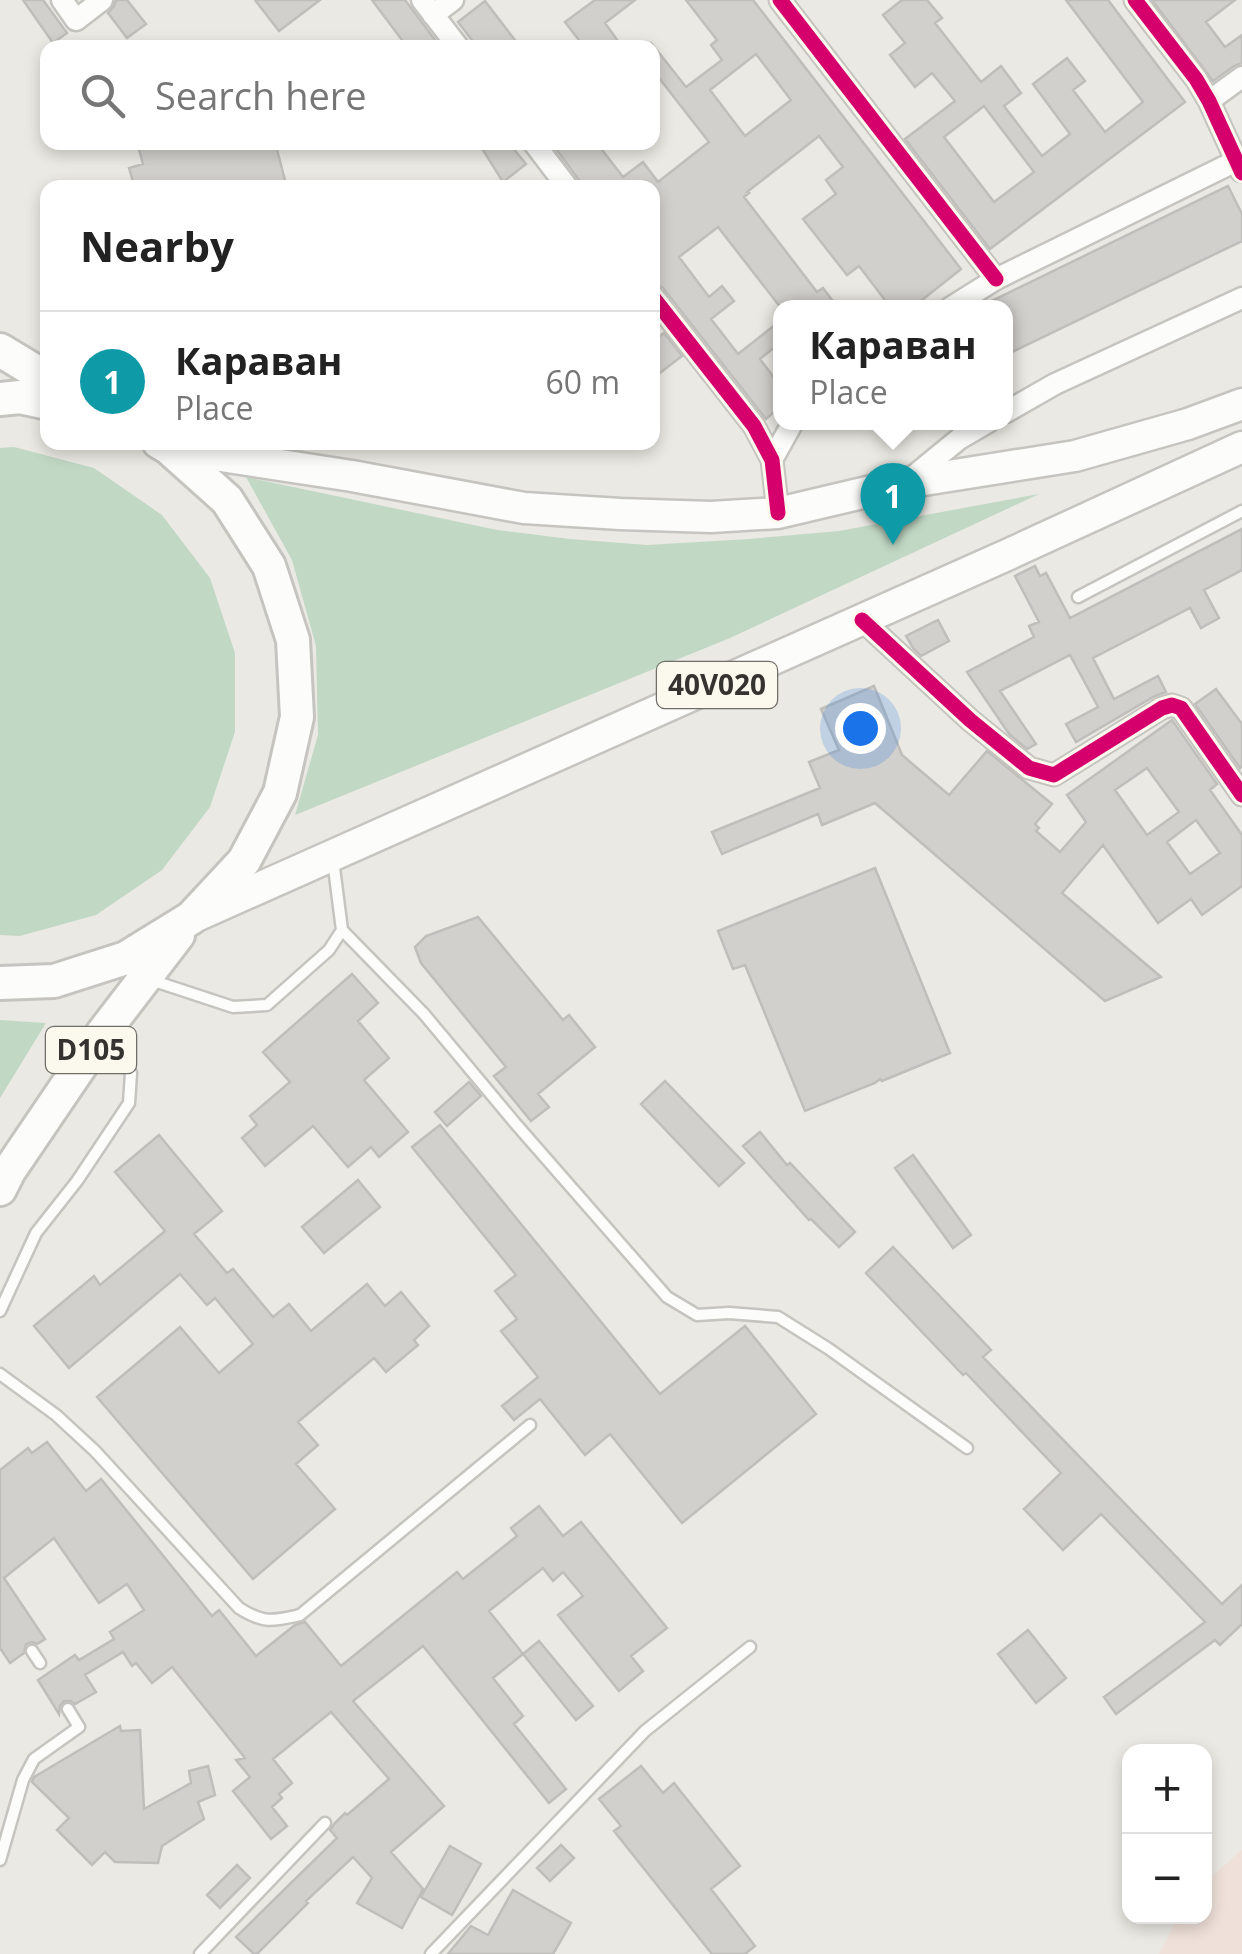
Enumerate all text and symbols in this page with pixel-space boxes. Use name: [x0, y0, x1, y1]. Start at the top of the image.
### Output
search box: [40, 40, 660, 150]
icon: search: [75, 68, 130, 123]
text: Search here: [155, 69, 367, 121]
text: Nearby: [80, 217, 234, 274]
popup: [773, 300, 1013, 430]
text: Караван: [809, 318, 977, 370]
text: Караван: [175, 334, 343, 386]
text: 1: [103, 360, 122, 403]
text: 60 m: [545, 360, 620, 403]
text: Place: [809, 370, 888, 413]
text: Place: [175, 386, 253, 429]
pin: 1: [860, 462, 926, 545]
road number: 40V020: [657, 662, 777, 708]
your location: [835, 703, 886, 754]
road number: D105: [46, 1027, 136, 1073]
map controls: [1122, 1744, 1212, 1924]
button: +: [1122, 1744, 1212, 1834]
button: −: [1122, 1834, 1212, 1924]

